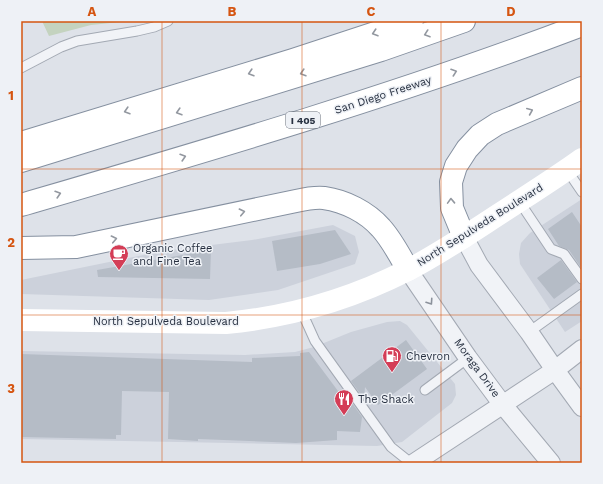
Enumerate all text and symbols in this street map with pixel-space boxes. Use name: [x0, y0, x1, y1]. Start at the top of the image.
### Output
text: A: [88, 4, 97, 19]
text: B: [228, 4, 237, 19]
text: C: [367, 4, 376, 19]
text: D: [506, 4, 516, 19]
one-way arrow: [372, 29, 379, 37]
one-way arrow: [424, 29, 431, 38]
one-way arrow: [248, 68, 255, 77]
one-way arrow: [450, 68, 457, 76]
one-way arrow: [300, 69, 307, 77]
street label: San Diego Freeway: [333, 73, 433, 117]
text: 1: [8, 88, 14, 103]
one-way arrow: [123, 106, 130, 115]
one-way arrow: [176, 107, 183, 116]
one-way arrow: [526, 107, 533, 115]
road number: I 405: [286, 112, 320, 128]
one-way arrow: [179, 153, 186, 162]
street label: North Sepulveda Boulevard: [415, 181, 545, 269]
one-way arrow: [55, 190, 62, 199]
one-way arrow: [447, 198, 456, 204]
one-way arrow: [238, 209, 245, 217]
text: 2: [7, 235, 15, 250]
one-way arrow: [111, 235, 117, 243]
place label: Organic Coffee and Fine Tea: [133, 242, 212, 268]
cafe icon: Organic Coffee and Fine Tea: [108, 243, 130, 271]
one-way arrow: [425, 298, 433, 305]
street label: North Sepulveda Boulevard: [93, 315, 239, 328]
street label: Moraga Drive: [451, 336, 503, 400]
fuel station icon: Chevron: [381, 345, 403, 373]
place label: Chevron: [406, 350, 450, 363]
text: 3: [7, 381, 15, 396]
restaurant icon: The Shack: [333, 388, 355, 416]
place label: The Shack: [358, 393, 414, 406]

